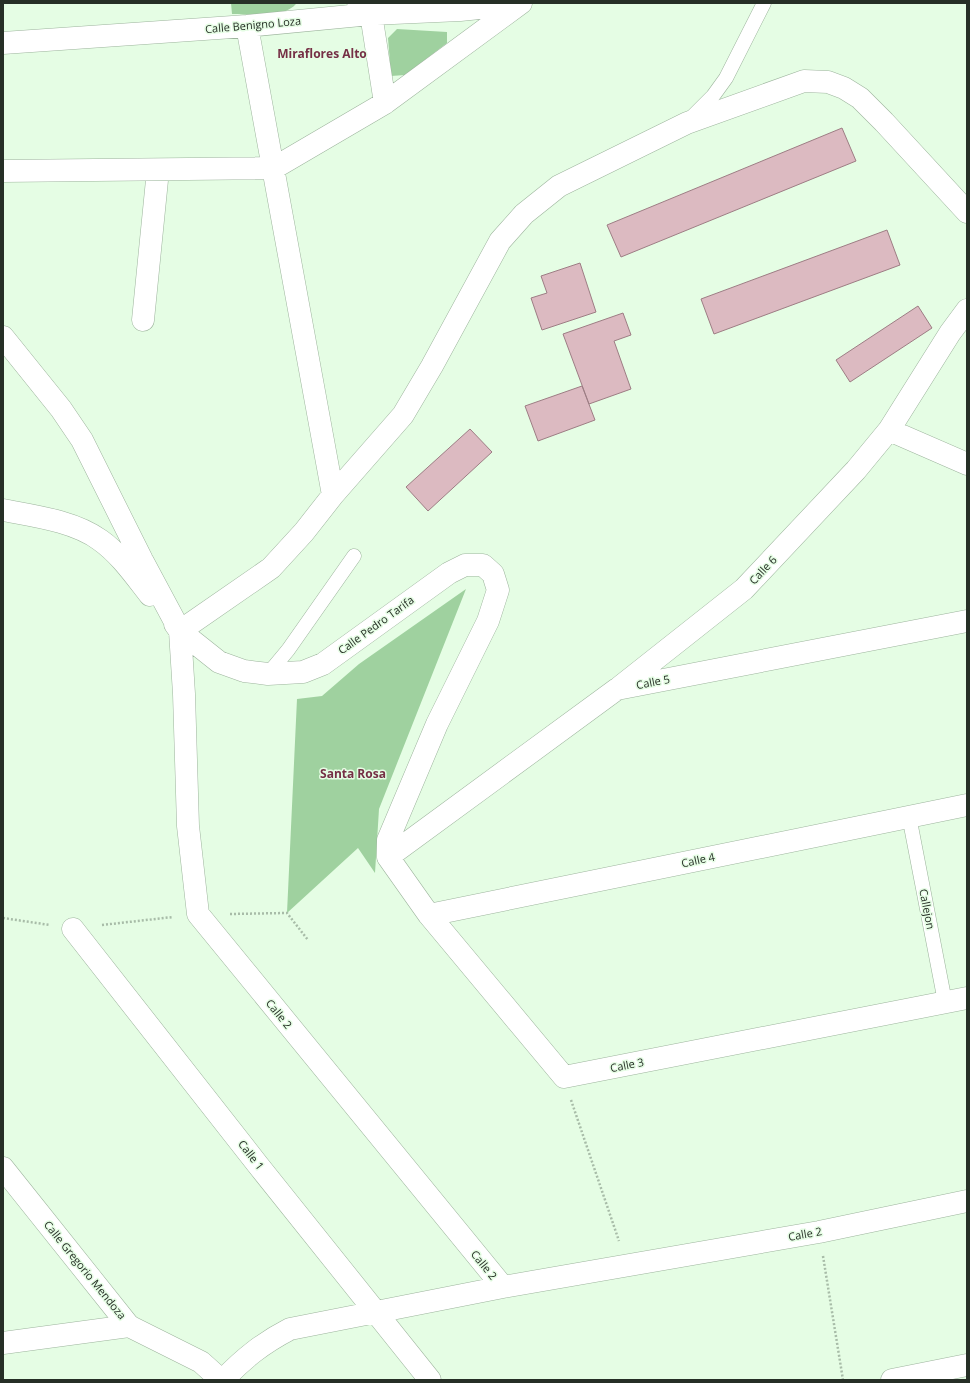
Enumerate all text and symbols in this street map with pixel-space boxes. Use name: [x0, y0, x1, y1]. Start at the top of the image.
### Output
street label: Calle Benigno Loza: [204, 13, 302, 36]
district label: Miraflores Alto: [277, 45, 367, 62]
street label: Calle 6: [746, 552, 780, 587]
street label: Calle Pedro Tarifa: [335, 592, 417, 657]
street label: Calle 5: [635, 671, 671, 692]
district label: Santa Rosa: [320, 765, 386, 782]
street label: Calle 4: [680, 849, 717, 870]
street label: Callejon: [916, 887, 939, 930]
street label: Calle 2: [263, 996, 296, 1032]
street label: Calle 3: [609, 1054, 645, 1075]
street label: Calle 1: [235, 1137, 268, 1173]
street label: Calle Gregorio Mendoza: [41, 1217, 130, 1322]
street label: Calle 2: [787, 1223, 823, 1244]
street label: Calle 2: [468, 1247, 501, 1283]

